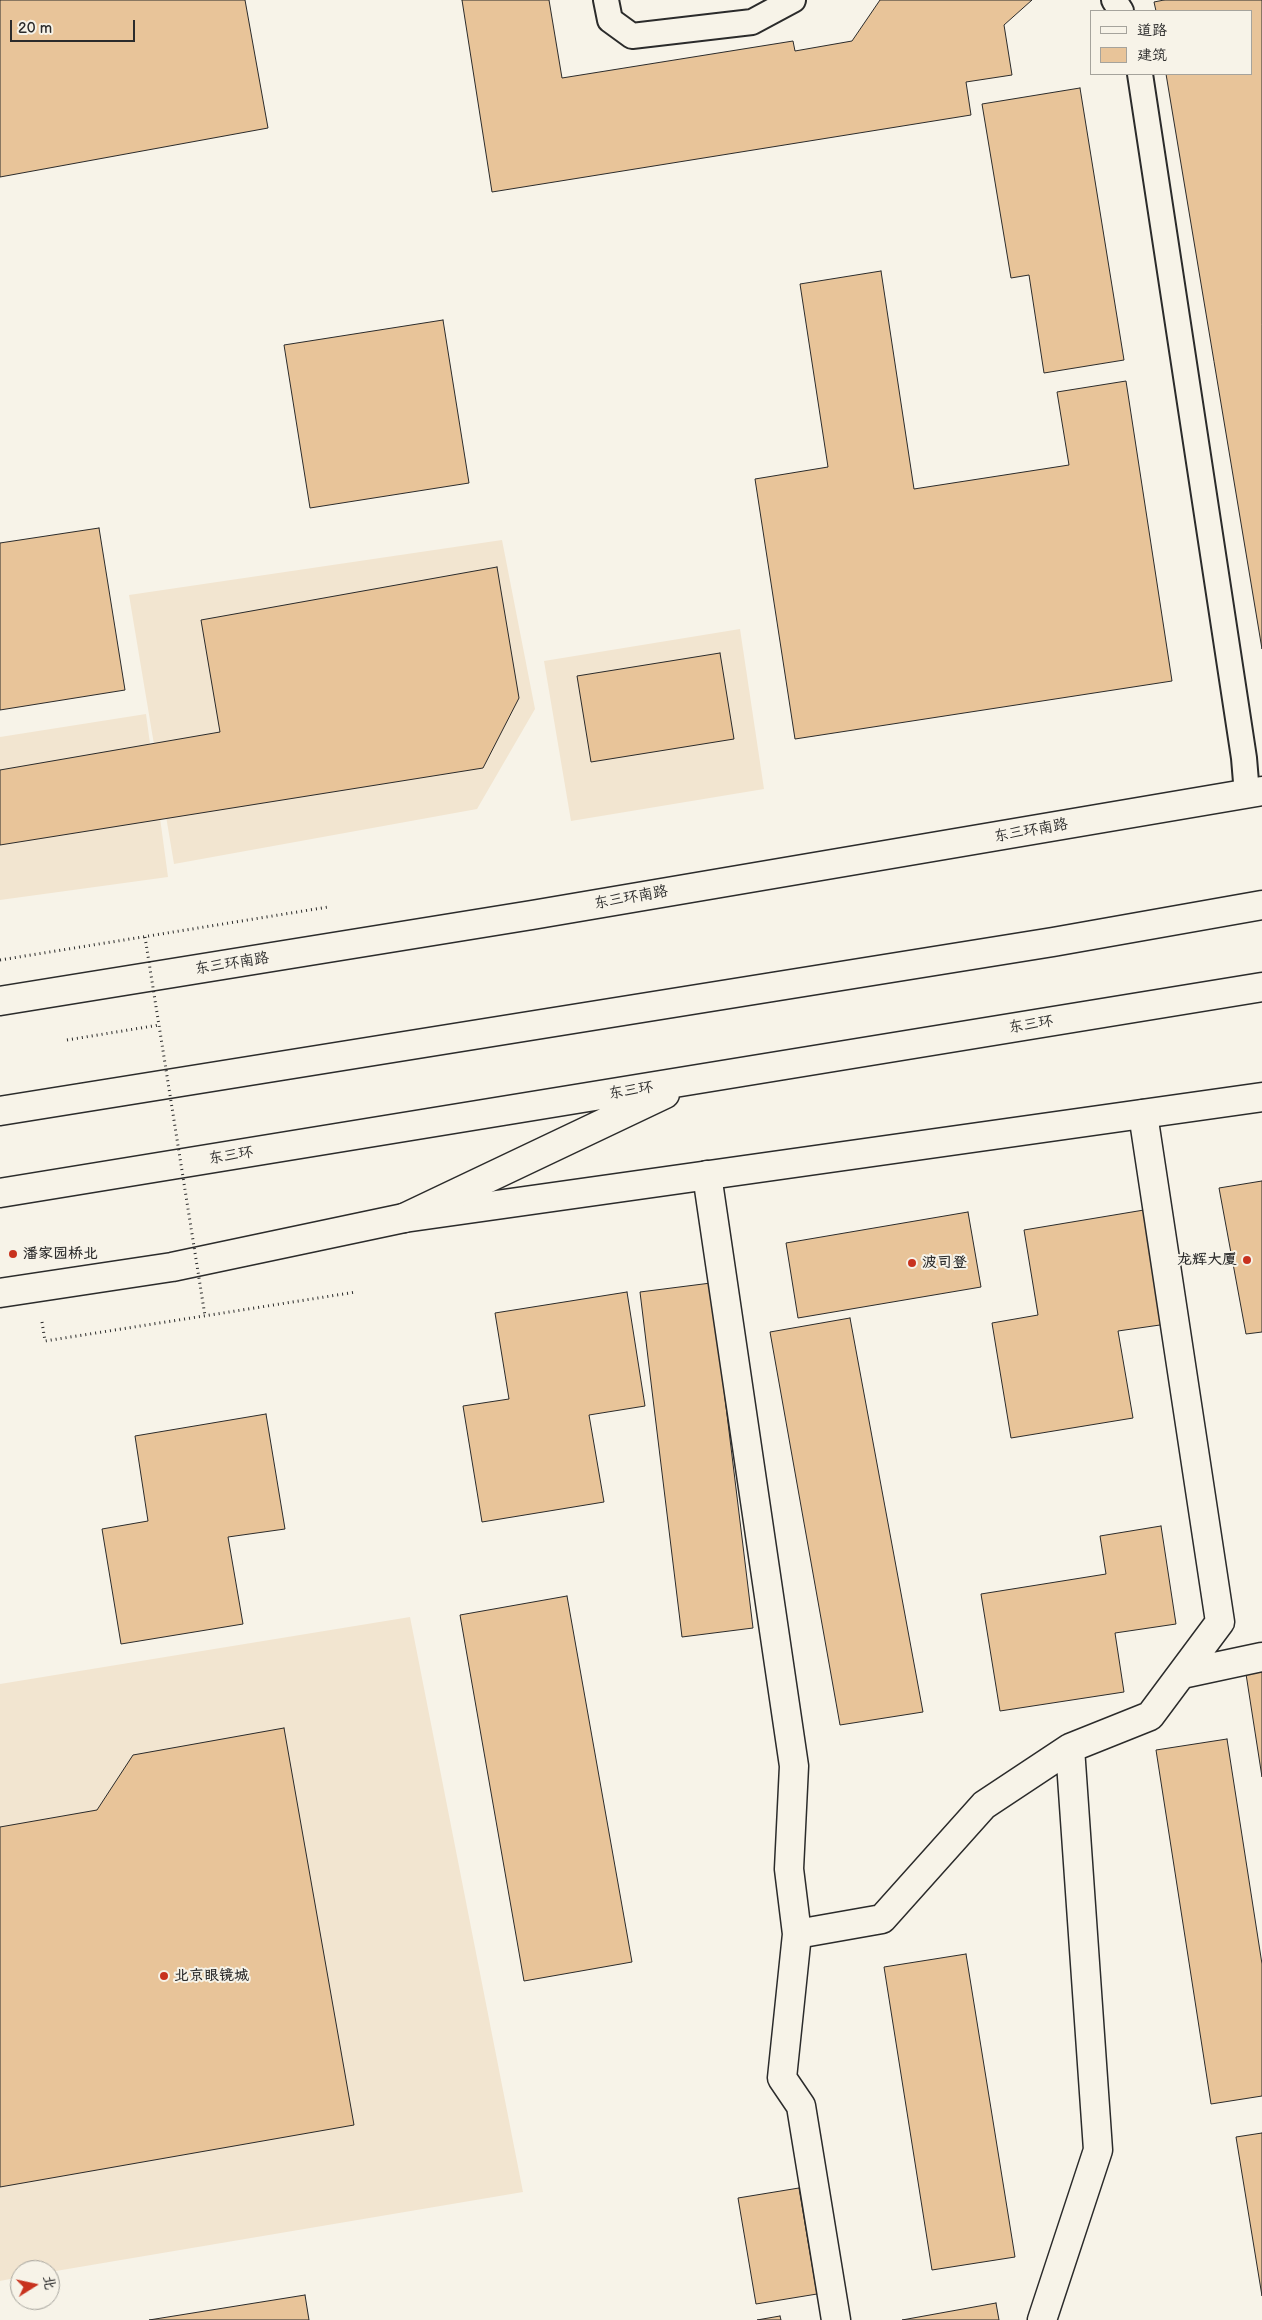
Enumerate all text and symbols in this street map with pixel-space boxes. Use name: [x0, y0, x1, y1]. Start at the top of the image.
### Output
scale bar: [12, 10, 138, 42]
legend: [1090, 10, 1252, 75]
text: 20 m: [18, 19, 52, 38]
text: 道路: [1137, 21, 1167, 40]
text: 建筑: [1137, 46, 1167, 65]
street label: 东三环南路: [993, 816, 1069, 846]
street label: 东三环南路: [593, 883, 669, 913]
street label: 东三环南路: [194, 949, 270, 979]
street label: 东三环: [1007, 1013, 1055, 1037]
street label: 东三环: [607, 1079, 655, 1103]
street label: 东三环: [207, 1144, 255, 1168]
place label: 潘家园桥北: [23, 1245, 98, 1263]
marker: 潘家园桥北: [7, 1248, 19, 1260]
place label: 龙辉大厦: [1177, 1251, 1237, 1269]
place label: 波司登: [922, 1254, 967, 1272]
marker: 龙辉大厦: [1241, 1254, 1253, 1266]
marker: 波司登: [906, 1257, 918, 1269]
place label: 北京眼镜城: [174, 1967, 249, 1985]
marker: 北京眼镜城: [158, 1970, 170, 1982]
north arrow: [10, 2260, 60, 2310]
text: 北: [40, 2274, 59, 2291]

